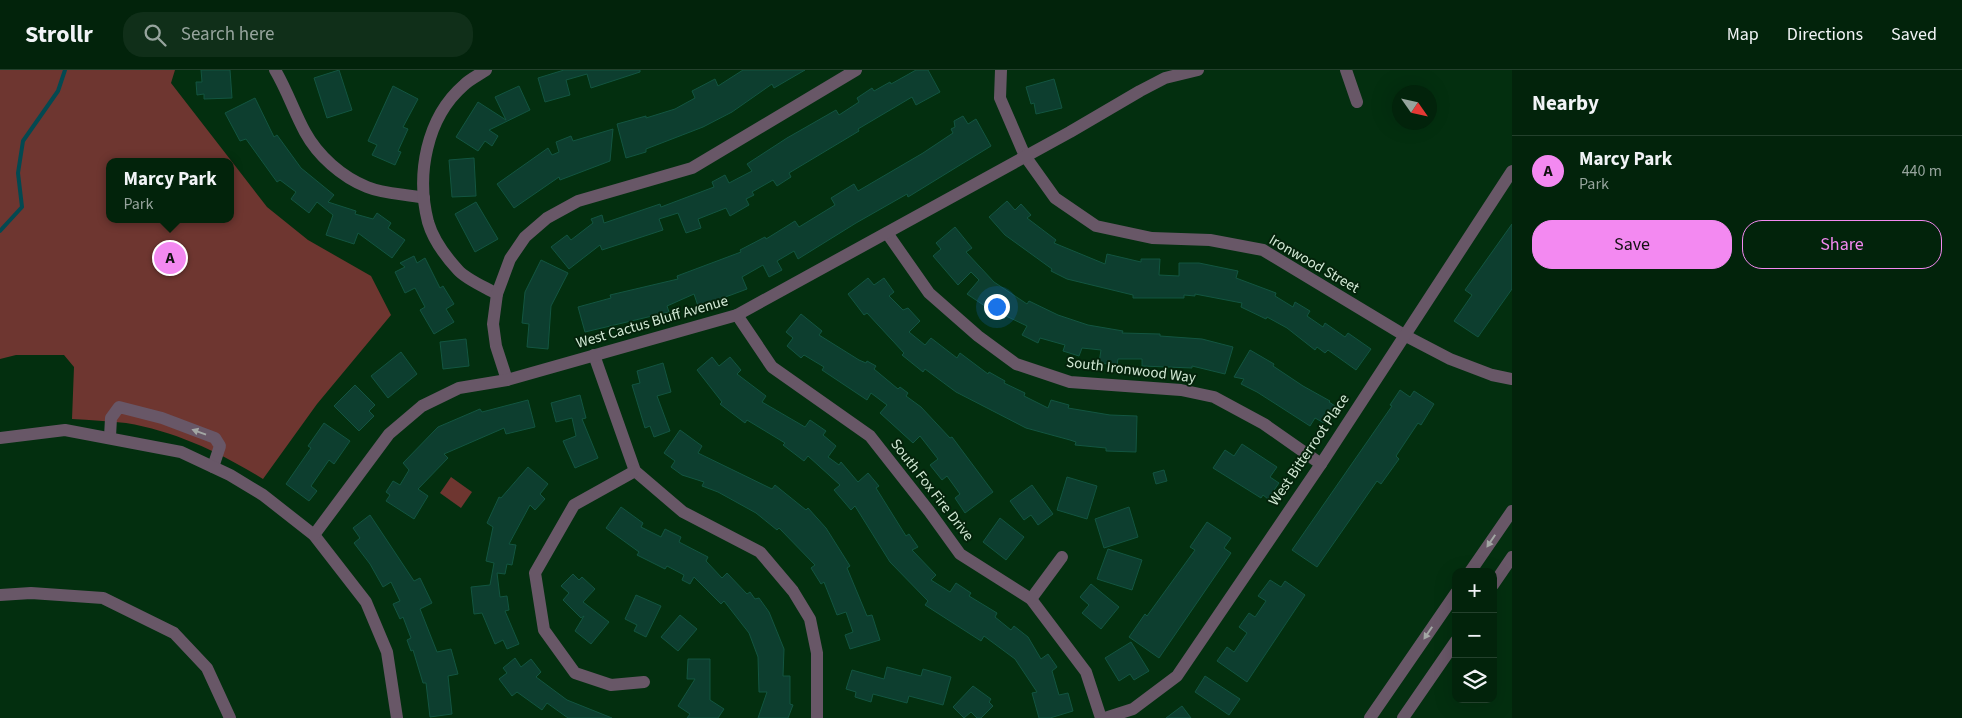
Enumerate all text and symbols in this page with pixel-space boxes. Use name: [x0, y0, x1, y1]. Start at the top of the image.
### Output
search box: [123, 12, 473, 57]
text: Strollr: [25, 17, 93, 52]
icon: search: [141, 21, 169, 49]
text: Search here: [181, 21, 274, 48]
text: Map: [1727, 22, 1759, 47]
text: Directions: [1787, 22, 1863, 47]
text: Saved: [1891, 22, 1937, 47]
north arrow: [1392, 85, 1437, 130]
text: Nearby: [1532, 88, 1599, 118]
text: Marcy Park: [1579, 146, 1672, 173]
popup: [106, 158, 234, 223]
text: A: [1543, 160, 1553, 182]
text: 440 m: [1902, 160, 1942, 182]
text: Marcy Park: [123, 166, 217, 193]
text: Park: [1579, 173, 1609, 195]
text: Park: [123, 193, 153, 215]
button: Save: [1532, 220, 1732, 269]
button: Share: [1742, 220, 1942, 269]
street label: Ironwood Street: [1265, 230, 1363, 298]
pin: A: [154, 239, 186, 277]
street label: West Cactus Bluff Avenue: [573, 290, 731, 354]
your location: [984, 294, 1010, 320]
street label: South Ironwood Way: [1065, 352, 1197, 388]
street label: West Bitterroot Place: [1264, 390, 1354, 510]
one-way arrow: [191, 428, 206, 436]
street label: South Fox Fire Drive: [885, 435, 979, 545]
one-way arrow: [1486, 534, 1496, 548]
map controls: [1452, 568, 1497, 703]
button: +: [1452, 568, 1497, 613]
button: −: [1452, 613, 1497, 658]
one-way arrow: [1423, 626, 1433, 640]
button: layers: [1452, 658, 1497, 703]

